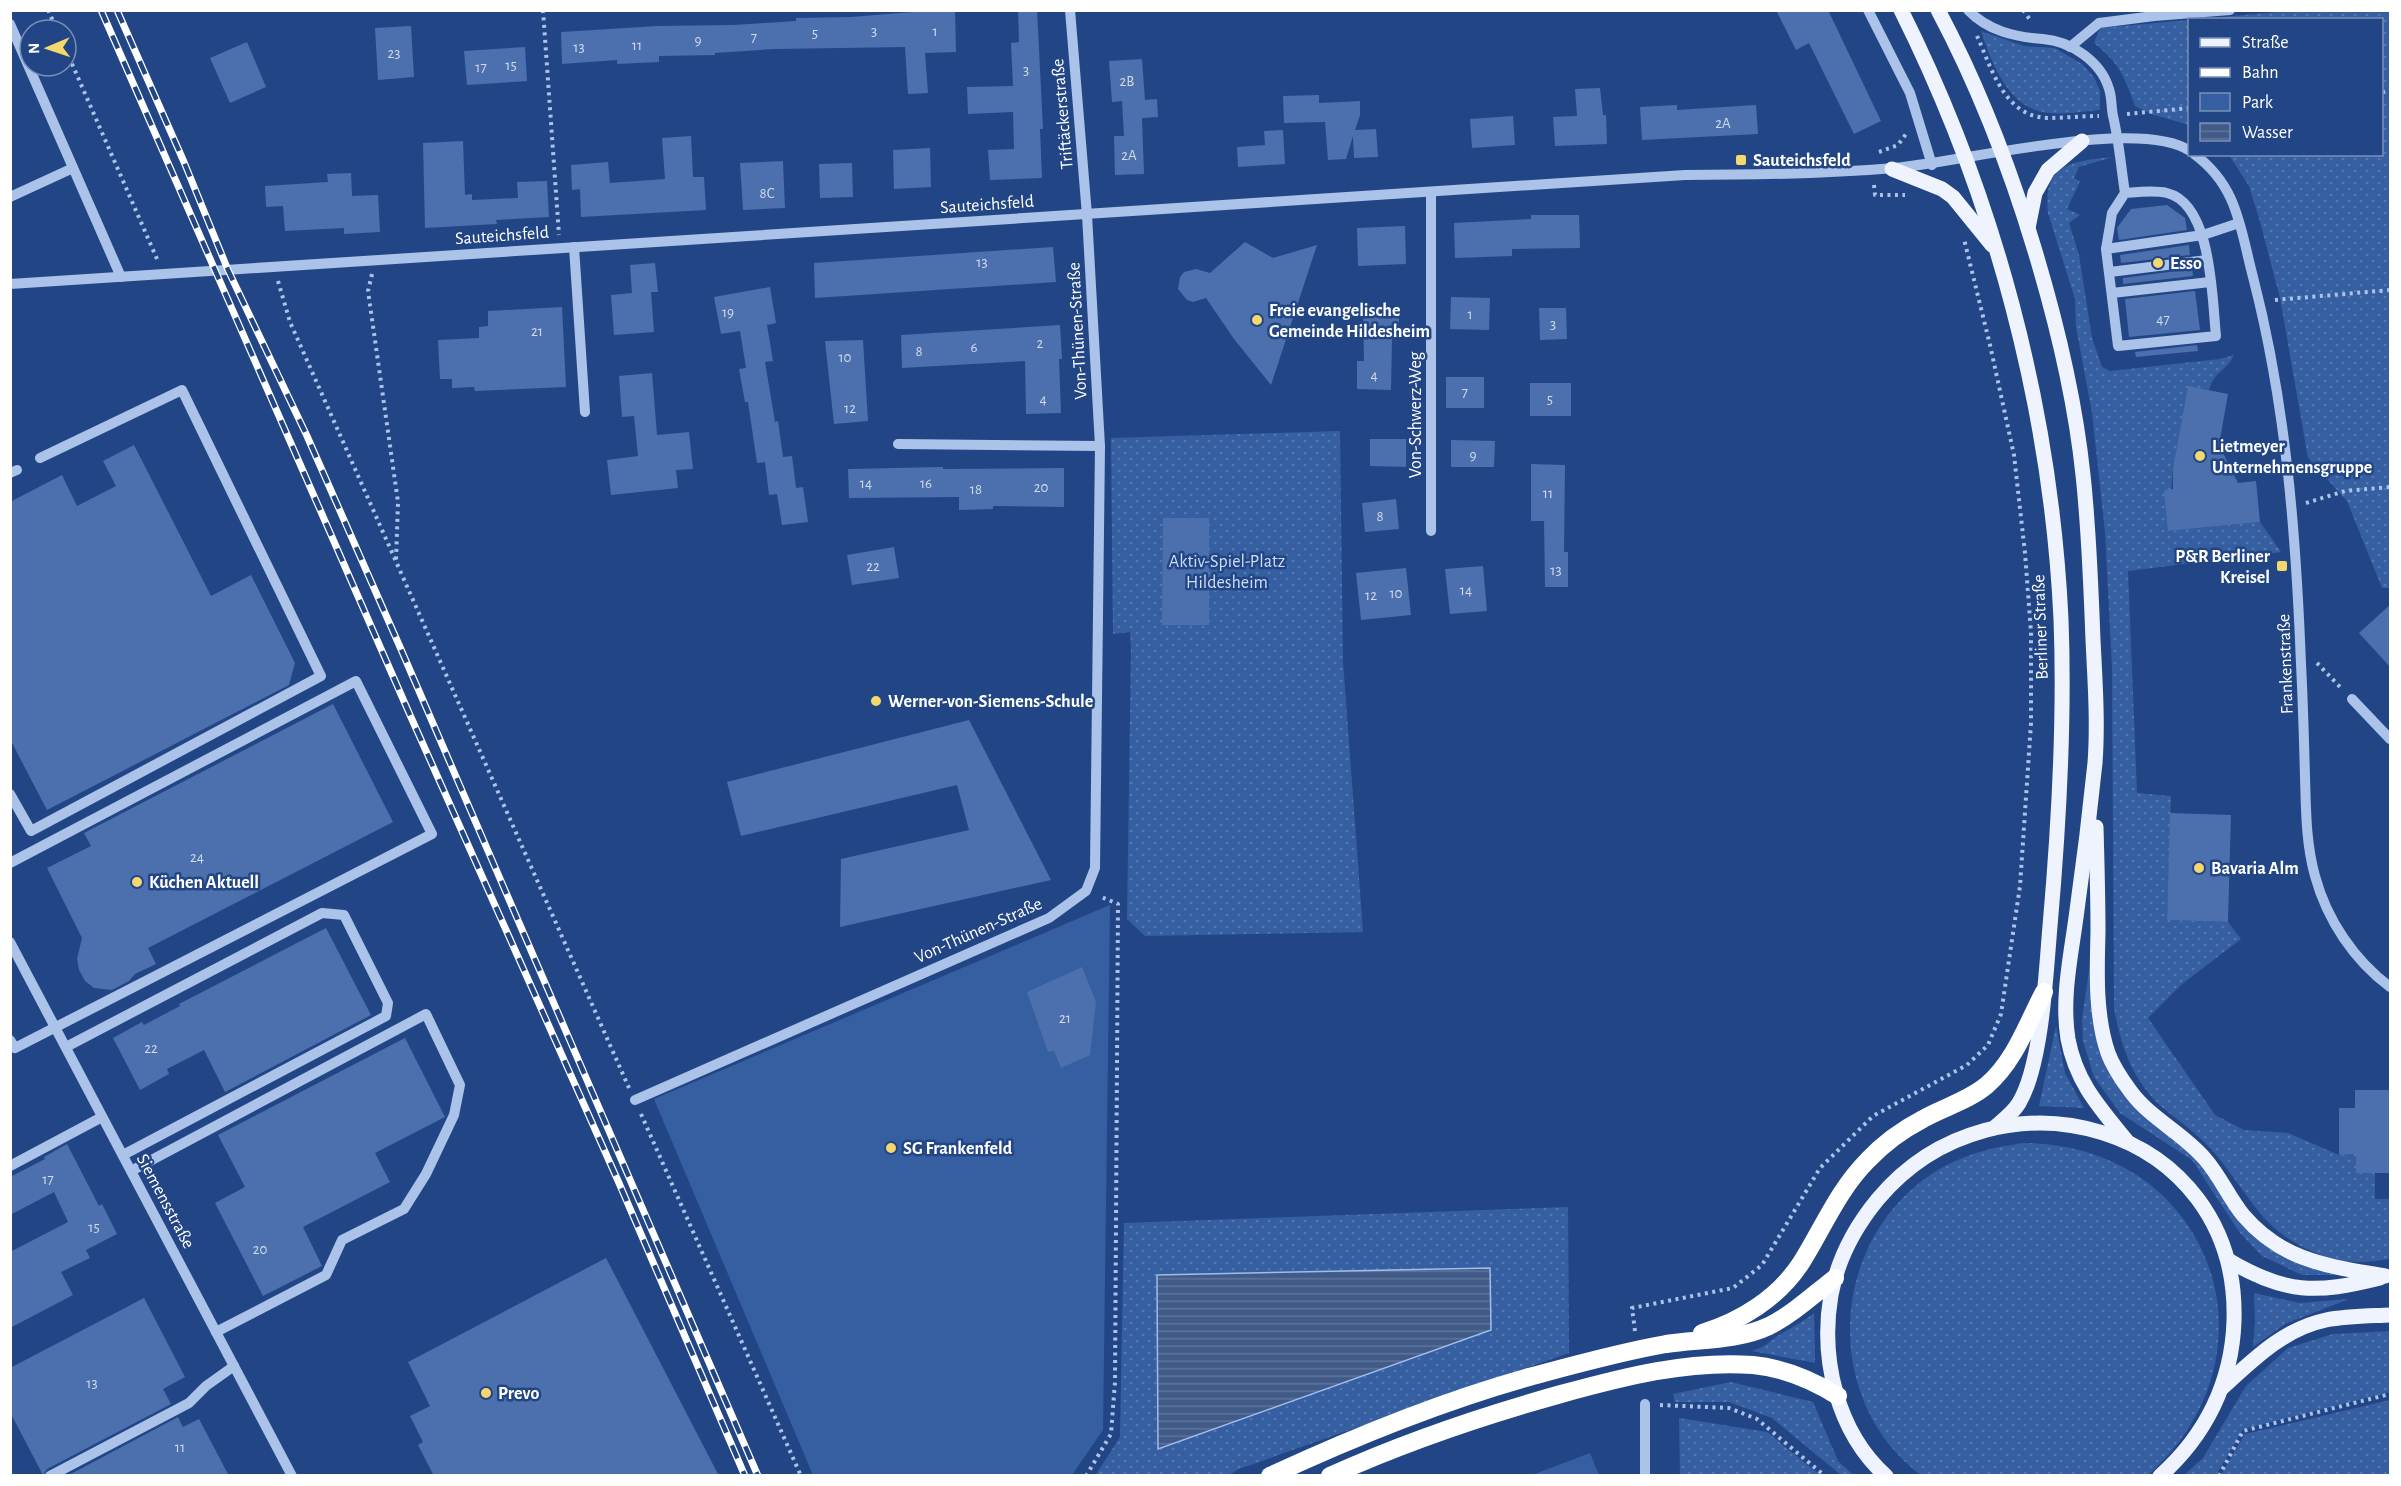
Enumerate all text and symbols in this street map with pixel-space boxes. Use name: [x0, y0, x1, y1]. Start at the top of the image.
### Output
north arrow: [18, 18, 78, 78]
legend: [2188, 18, 2383, 156]
house number: 3: [871, 24, 877, 39]
house number: 1: [932, 24, 938, 39]
house number: 5: [812, 26, 818, 41]
house number: 7: [751, 30, 757, 45]
house number: 9: [694, 33, 702, 48]
text: Straße: [2242, 34, 2288, 52]
house number: 11: [632, 38, 642, 53]
house number: 13: [573, 40, 585, 55]
text: N: [26, 43, 42, 54]
house number: 23: [387, 46, 401, 61]
house number: 15: [505, 58, 517, 73]
street label: Triftäckerstraße: [1049, 58, 1077, 170]
house number: 17: [475, 60, 487, 75]
house number: 3: [1023, 63, 1029, 78]
text: Bahn: [2242, 64, 2278, 82]
house number: 2B: [1120, 74, 1134, 89]
text: Park: [2242, 94, 2274, 112]
house number: 2A: [1715, 116, 1731, 131]
text: Wasser: [2242, 124, 2293, 142]
house number: 2A: [1121, 148, 1137, 163]
place label: Sauteichsfeld: [1753, 152, 1851, 170]
marker: Sauteichsfeld: [1734, 153, 1748, 167]
house number: 8C: [760, 186, 775, 201]
street label: Sauteichsfeld: [940, 193, 1035, 217]
street label: Sauteichsfeld: [455, 224, 550, 248]
house number: 13: [976, 255, 988, 270]
place label: Esso: [2170, 255, 2202, 273]
marker: Esso: [2151, 256, 2165, 270]
street label: Von-Thünen-Straße: [1065, 262, 1091, 400]
place label: Freie evangelische Gemeinde Hildesheim: [1269, 302, 1430, 341]
house number: 19: [722, 305, 734, 320]
house number: 1: [1467, 307, 1473, 322]
house number: 47: [2156, 312, 2170, 327]
marker: Freie evangelische Gemeinde Hildesheim: [1250, 313, 1264, 327]
house number: 3: [1550, 317, 1556, 332]
house number: 21: [531, 324, 543, 339]
house number: 2: [1037, 336, 1044, 351]
house number: 6: [970, 340, 978, 355]
house number: 8: [915, 344, 923, 359]
house number: 10: [838, 350, 852, 365]
street label: Von-Schwerz-Weg: [1407, 351, 1425, 478]
house number: 4: [1370, 368, 1378, 383]
house number: 7: [1462, 385, 1468, 400]
house number: 4: [1039, 392, 1047, 407]
house number: 5: [1547, 392, 1553, 407]
house number: 12: [844, 401, 856, 416]
place label: Lietmeyer Unternehmensgruppe: [2212, 438, 2372, 477]
house number: 9: [1469, 448, 1477, 463]
marker: Lietmeyer Unternehmensgruppe: [2193, 449, 2207, 463]
house number: 14: [860, 476, 872, 491]
house number: 16: [920, 476, 932, 491]
house number: 20: [1034, 480, 1048, 495]
house number: 18: [970, 482, 982, 497]
house number: 11: [1543, 486, 1553, 501]
house number: 8: [1376, 509, 1384, 524]
place label: P&R Berliner Kreisel: [2175, 548, 2271, 587]
park label: Aktiv-Spiel-Platz Hildesheim: [1169, 553, 1285, 592]
house number: 22: [866, 559, 880, 574]
marker: P&R Berliner Kreisel: [2275, 559, 2289, 573]
house number: 13: [1550, 563, 1562, 578]
street label: Berliner Straße: [2030, 574, 2052, 680]
house number: 14: [1460, 583, 1472, 598]
house number: 10: [1389, 586, 1403, 601]
house number: 12: [1365, 588, 1377, 603]
street label: Frankenstraße: [2275, 614, 2297, 714]
place label: Werner-von-Siemens-Schule: [888, 693, 1093, 711]
marker: Werner-von-Siemens-Schule: [869, 694, 883, 708]
house number: 24: [190, 850, 204, 865]
place label: Bavaria Alm: [2211, 860, 2299, 878]
marker: Bavaria Alm: [2192, 861, 2206, 875]
place label: Küchen Aktuell: [149, 874, 259, 892]
marker: Küchen Aktuell: [130, 875, 144, 889]
street label: Von-Thünen-Straße: [912, 895, 1045, 967]
house number: 21: [1059, 1011, 1071, 1026]
house number: 22: [144, 1041, 158, 1056]
place label: SG Frankenfeld: [903, 1140, 1013, 1158]
marker: SG Frankenfeld: [884, 1141, 898, 1155]
street label: Siemensstraße: [133, 1151, 198, 1252]
house number: 17: [42, 1172, 54, 1187]
house number: 15: [88, 1220, 100, 1235]
house number: 20: [253, 1242, 267, 1257]
house number: 13: [86, 1376, 98, 1391]
place label: Prevo: [498, 1385, 539, 1403]
marker: Prevo: [479, 1386, 493, 1400]
house number: 11: [175, 1440, 185, 1455]

